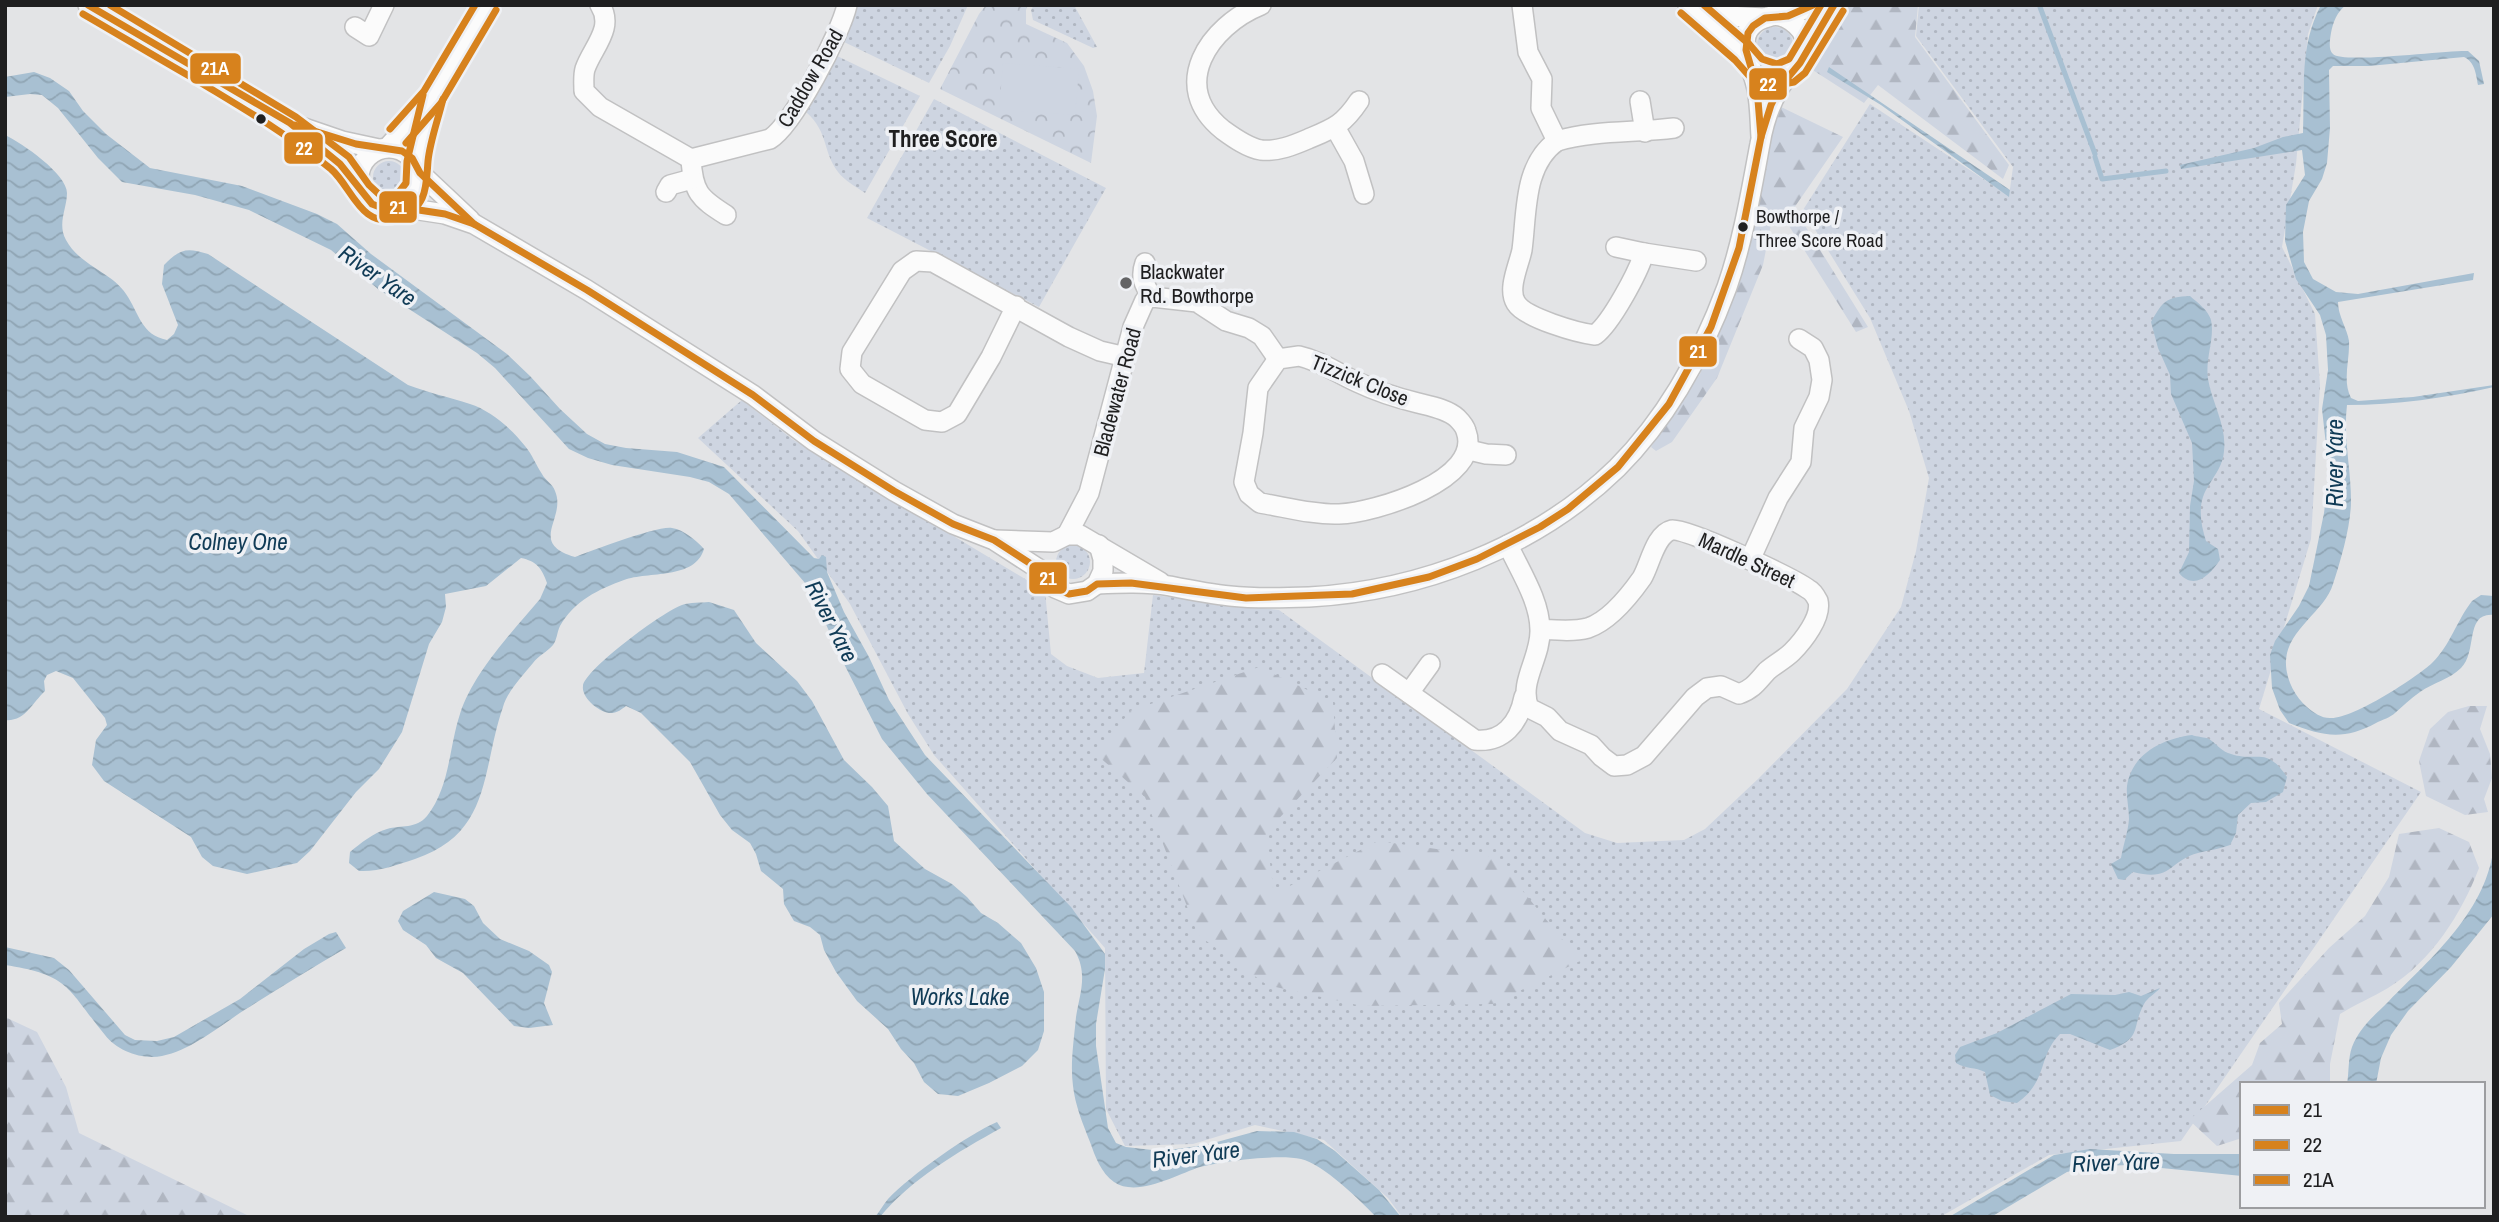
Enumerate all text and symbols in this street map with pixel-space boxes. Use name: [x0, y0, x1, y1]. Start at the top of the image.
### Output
street label: Caddow Road: [770, 23, 850, 133]
line badge: 21A: [189, 52, 242, 85]
text: 21A: [201, 55, 230, 81]
line badge: 22: [1748, 67, 1788, 101]
text: 22: [1759, 71, 1777, 97]
unlabelled marker: [254, 112, 268, 126]
district label: Three Score: [888, 123, 998, 154]
line badge: 22: [283, 131, 324, 165]
text: 22: [295, 135, 313, 161]
line badge: 21: [378, 190, 418, 224]
text: 21: [389, 194, 407, 220]
place label: Bowthorpe / Three Score Road: [1756, 203, 1883, 253]
marker: Bowthorpe / Three Score Road: [1736, 220, 1750, 234]
water label: River Yare: [333, 237, 423, 313]
place label: Blackwater Rd. Bowthorpe: [1140, 257, 1254, 310]
marker: Blackwater Rd. Bowthorpe: [1118, 275, 1134, 291]
street label: Bladewater Road: [1086, 324, 1148, 460]
line badge: 21: [1678, 335, 1718, 368]
text: 21: [1689, 338, 1707, 364]
street label: Tizzick Close: [1307, 347, 1413, 413]
water label: River Yare: [2319, 419, 2350, 507]
street label: Mardle Street: [1694, 525, 1800, 595]
water label: Colney One: [188, 526, 288, 557]
line badge: 21: [1028, 561, 1068, 595]
text: 21: [1039, 565, 1057, 591]
water label: River Yare: [798, 575, 866, 667]
water label: Works Lake: [910, 981, 1010, 1012]
legend: [2240, 1082, 2485, 1208]
text: 21: [2303, 1095, 2323, 1124]
text: 22: [2303, 1130, 2322, 1159]
water label: River Yare: [1150, 1133, 1242, 1175]
water label: River Yare: [2071, 1145, 2161, 1179]
text: 21A: [2303, 1165, 2334, 1194]

